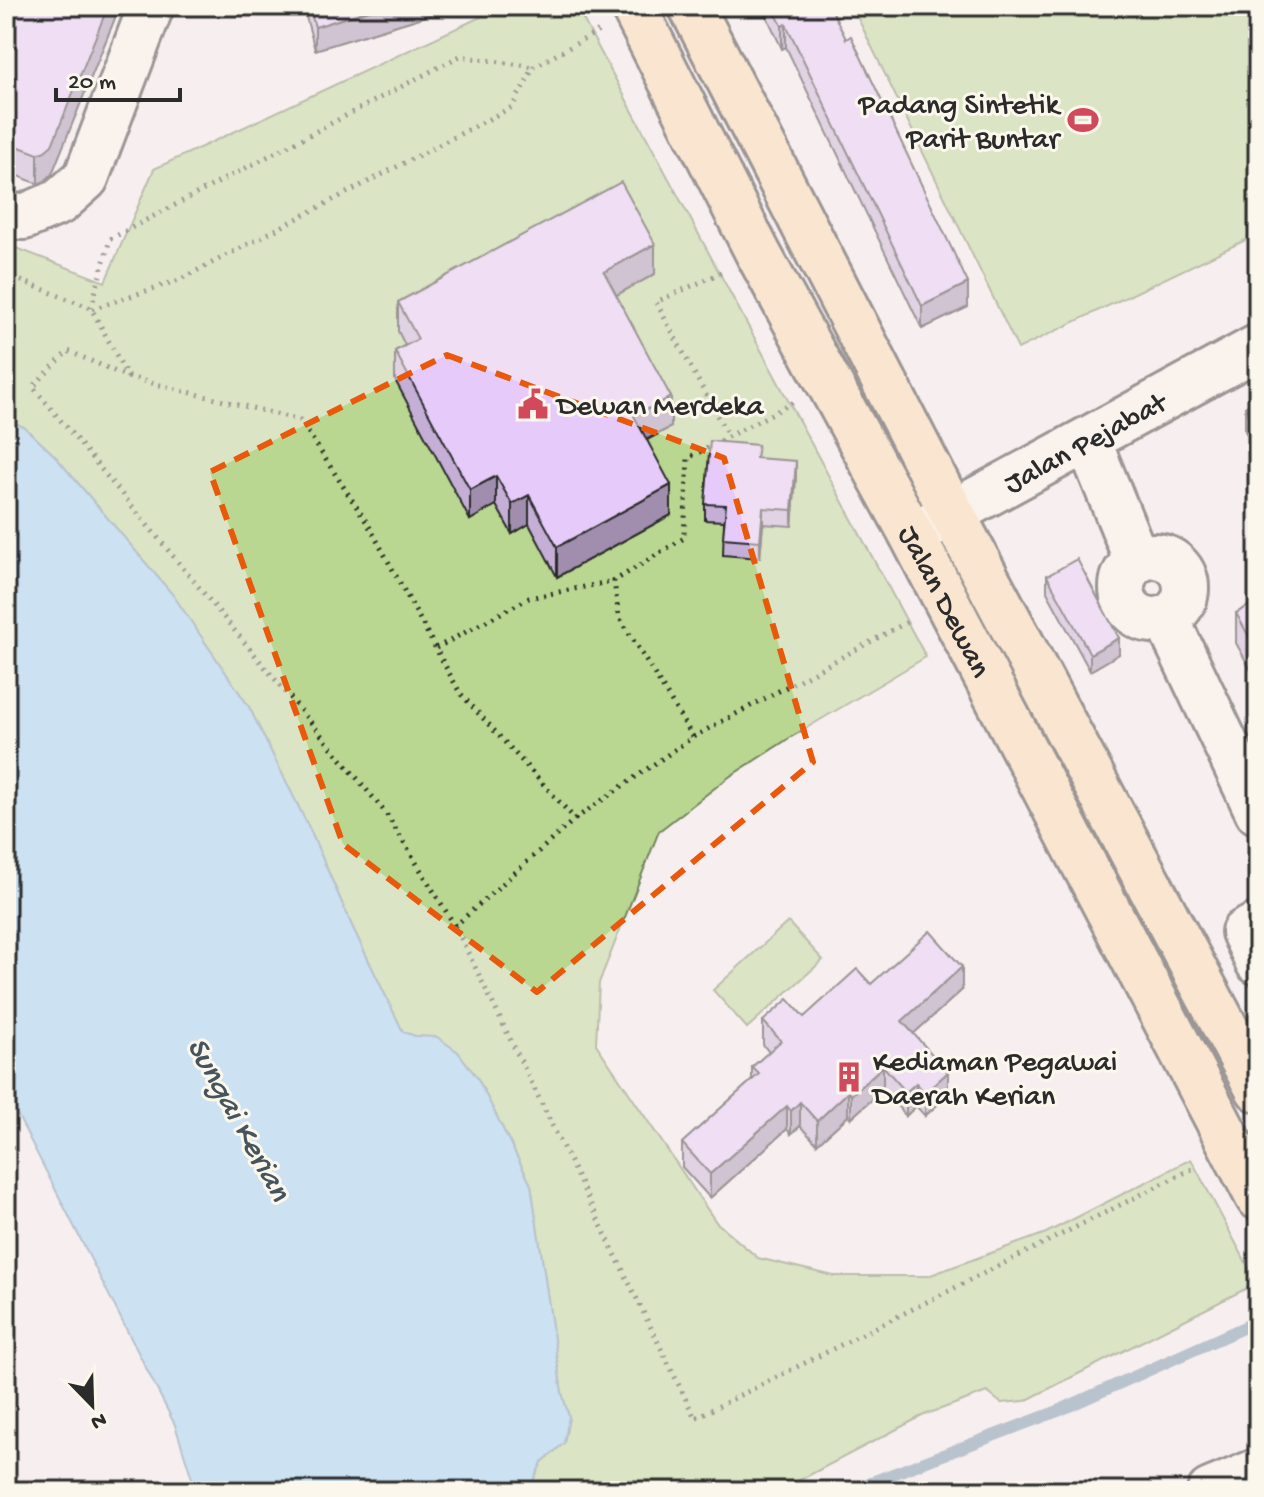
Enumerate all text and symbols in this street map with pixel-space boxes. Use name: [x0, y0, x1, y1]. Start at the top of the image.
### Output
scale bar: [56, 52, 180, 102]
text: 20 m: [68, 69, 116, 98]
place label: Padang Sintetik Parit Buntar: [858, 90, 1062, 159]
sports icon: Padang Sintetik Parit Buntar: [1066, 103, 1100, 137]
street label: Jalan Pejabat: [999, 386, 1176, 503]
public building icon: Dewan Merdeka: [516, 387, 550, 421]
place label: Dewan Merdeka: [555, 391, 765, 426]
street label: Jalan Dewan: [888, 521, 996, 684]
water label: Sungai Kerian: [176, 1032, 297, 1209]
place label: Kediaman Pegawai Daerah Kerian: [871, 1047, 1117, 1116]
building icon: Kediaman Pegawai Daerah Kerian: [832, 1060, 866, 1094]
north arrow: [52, 1365, 132, 1445]
text: N: [87, 1405, 110, 1435]

